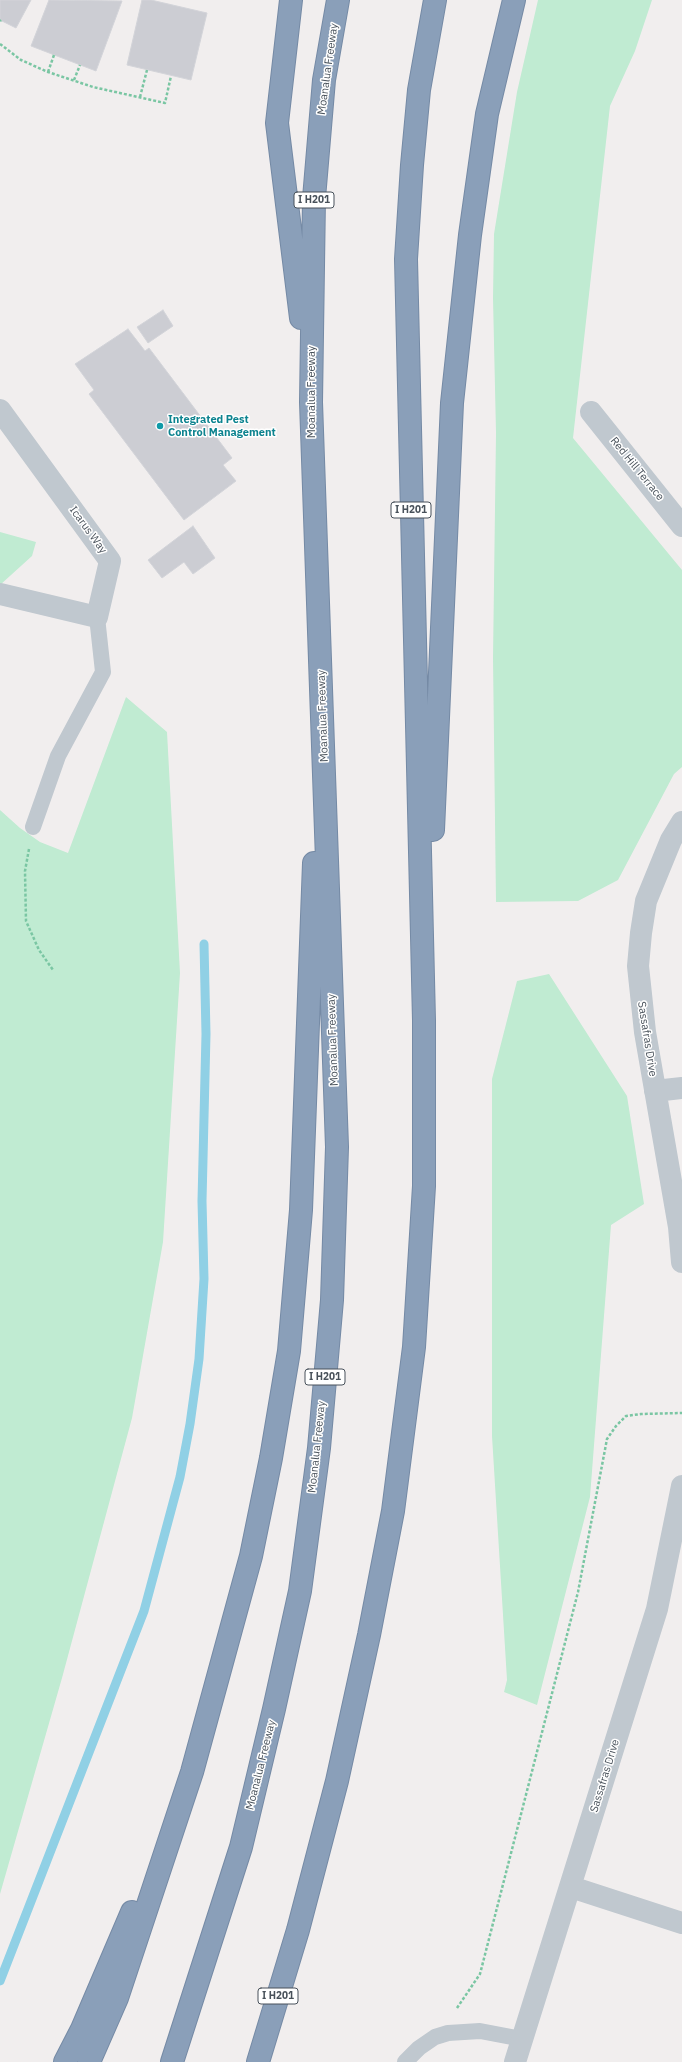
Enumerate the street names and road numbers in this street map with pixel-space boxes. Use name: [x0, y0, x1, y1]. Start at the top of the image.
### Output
street label: Moanalua Freeway: [315, 22, 341, 116]
road number: I H201: [294, 192, 334, 208]
street label: Moanalua Freeway: [305, 346, 319, 438]
street label: Red Hill Terrace: [607, 435, 667, 503]
road number: I H201: [391, 502, 431, 518]
street label: Icarus Way: [66, 504, 110, 556]
street label: Moanalua Freeway: [315, 670, 331, 762]
street label: Moanalua Freeway: [325, 994, 341, 1086]
street label: Sassafras Drive: [635, 1001, 659, 1077]
road number: I H201: [305, 1369, 345, 1385]
street label: Moanalua Freeway: [306, 1400, 328, 1494]
street label: Moanalua Freeway: [243, 1719, 279, 1811]
street label: Sassafras Drive: [588, 1738, 622, 1814]
road number: I H201: [258, 1988, 298, 2004]

